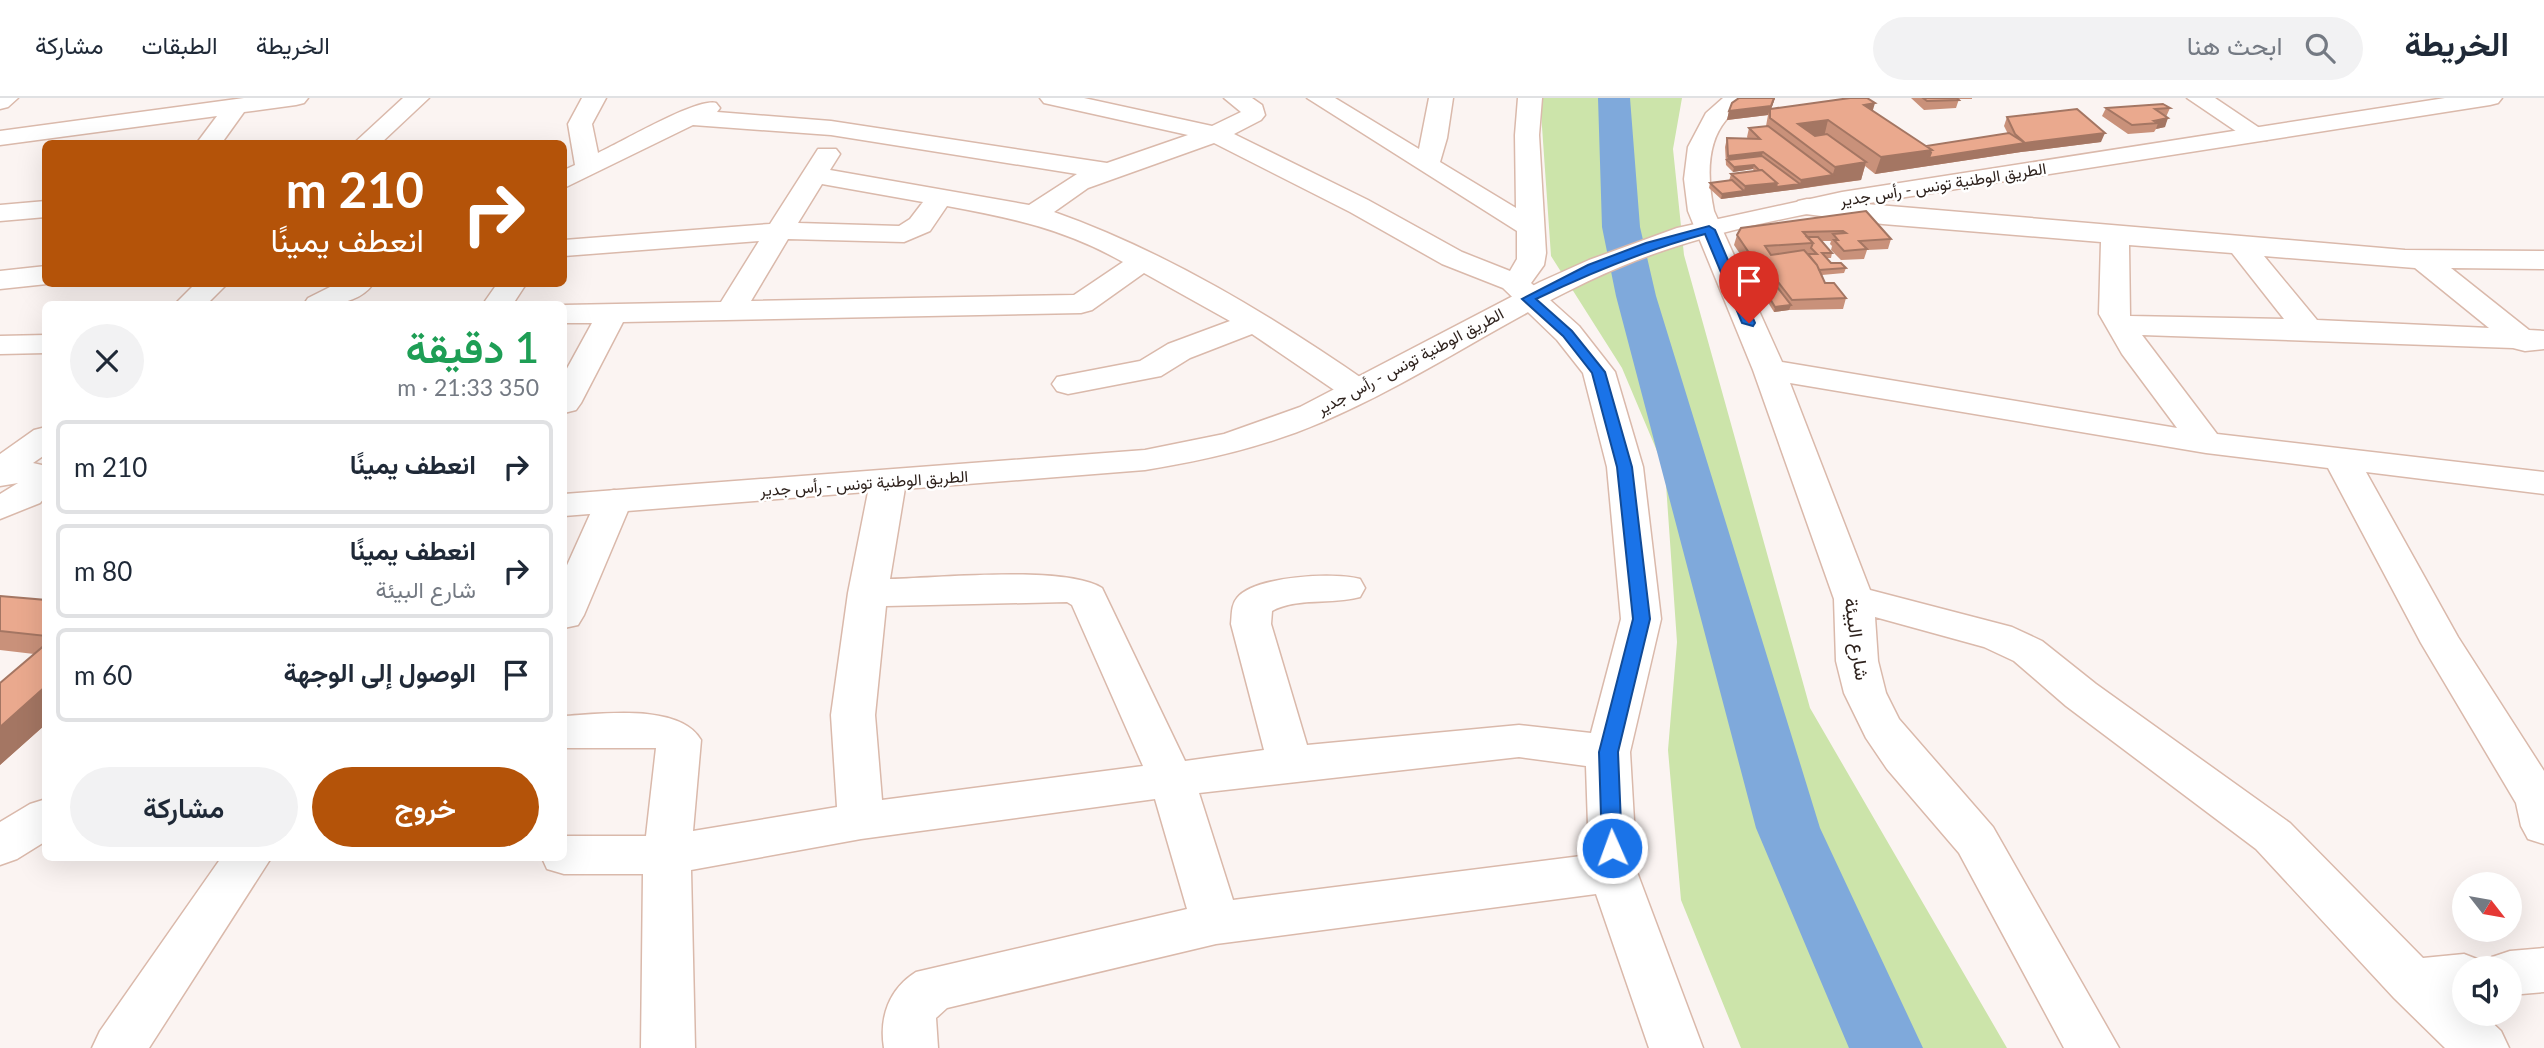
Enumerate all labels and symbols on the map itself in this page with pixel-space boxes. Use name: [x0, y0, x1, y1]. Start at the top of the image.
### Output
street label: الطريق الوطنية تونس - رأس جدير: [1837, 158, 2048, 211]
pin: [1719, 251, 1779, 323]
street label: الطريق الوطنية تونس - رأس جدير: [1312, 303, 1507, 420]
street label: الطريق الوطنية تونس - رأس جدير: [758, 466, 969, 501]
street label: شارع البيئة: [1838, 596, 1875, 682]
position arrow: [1575, 811, 1649, 885]
north arrow: [2452, 872, 2522, 942]

